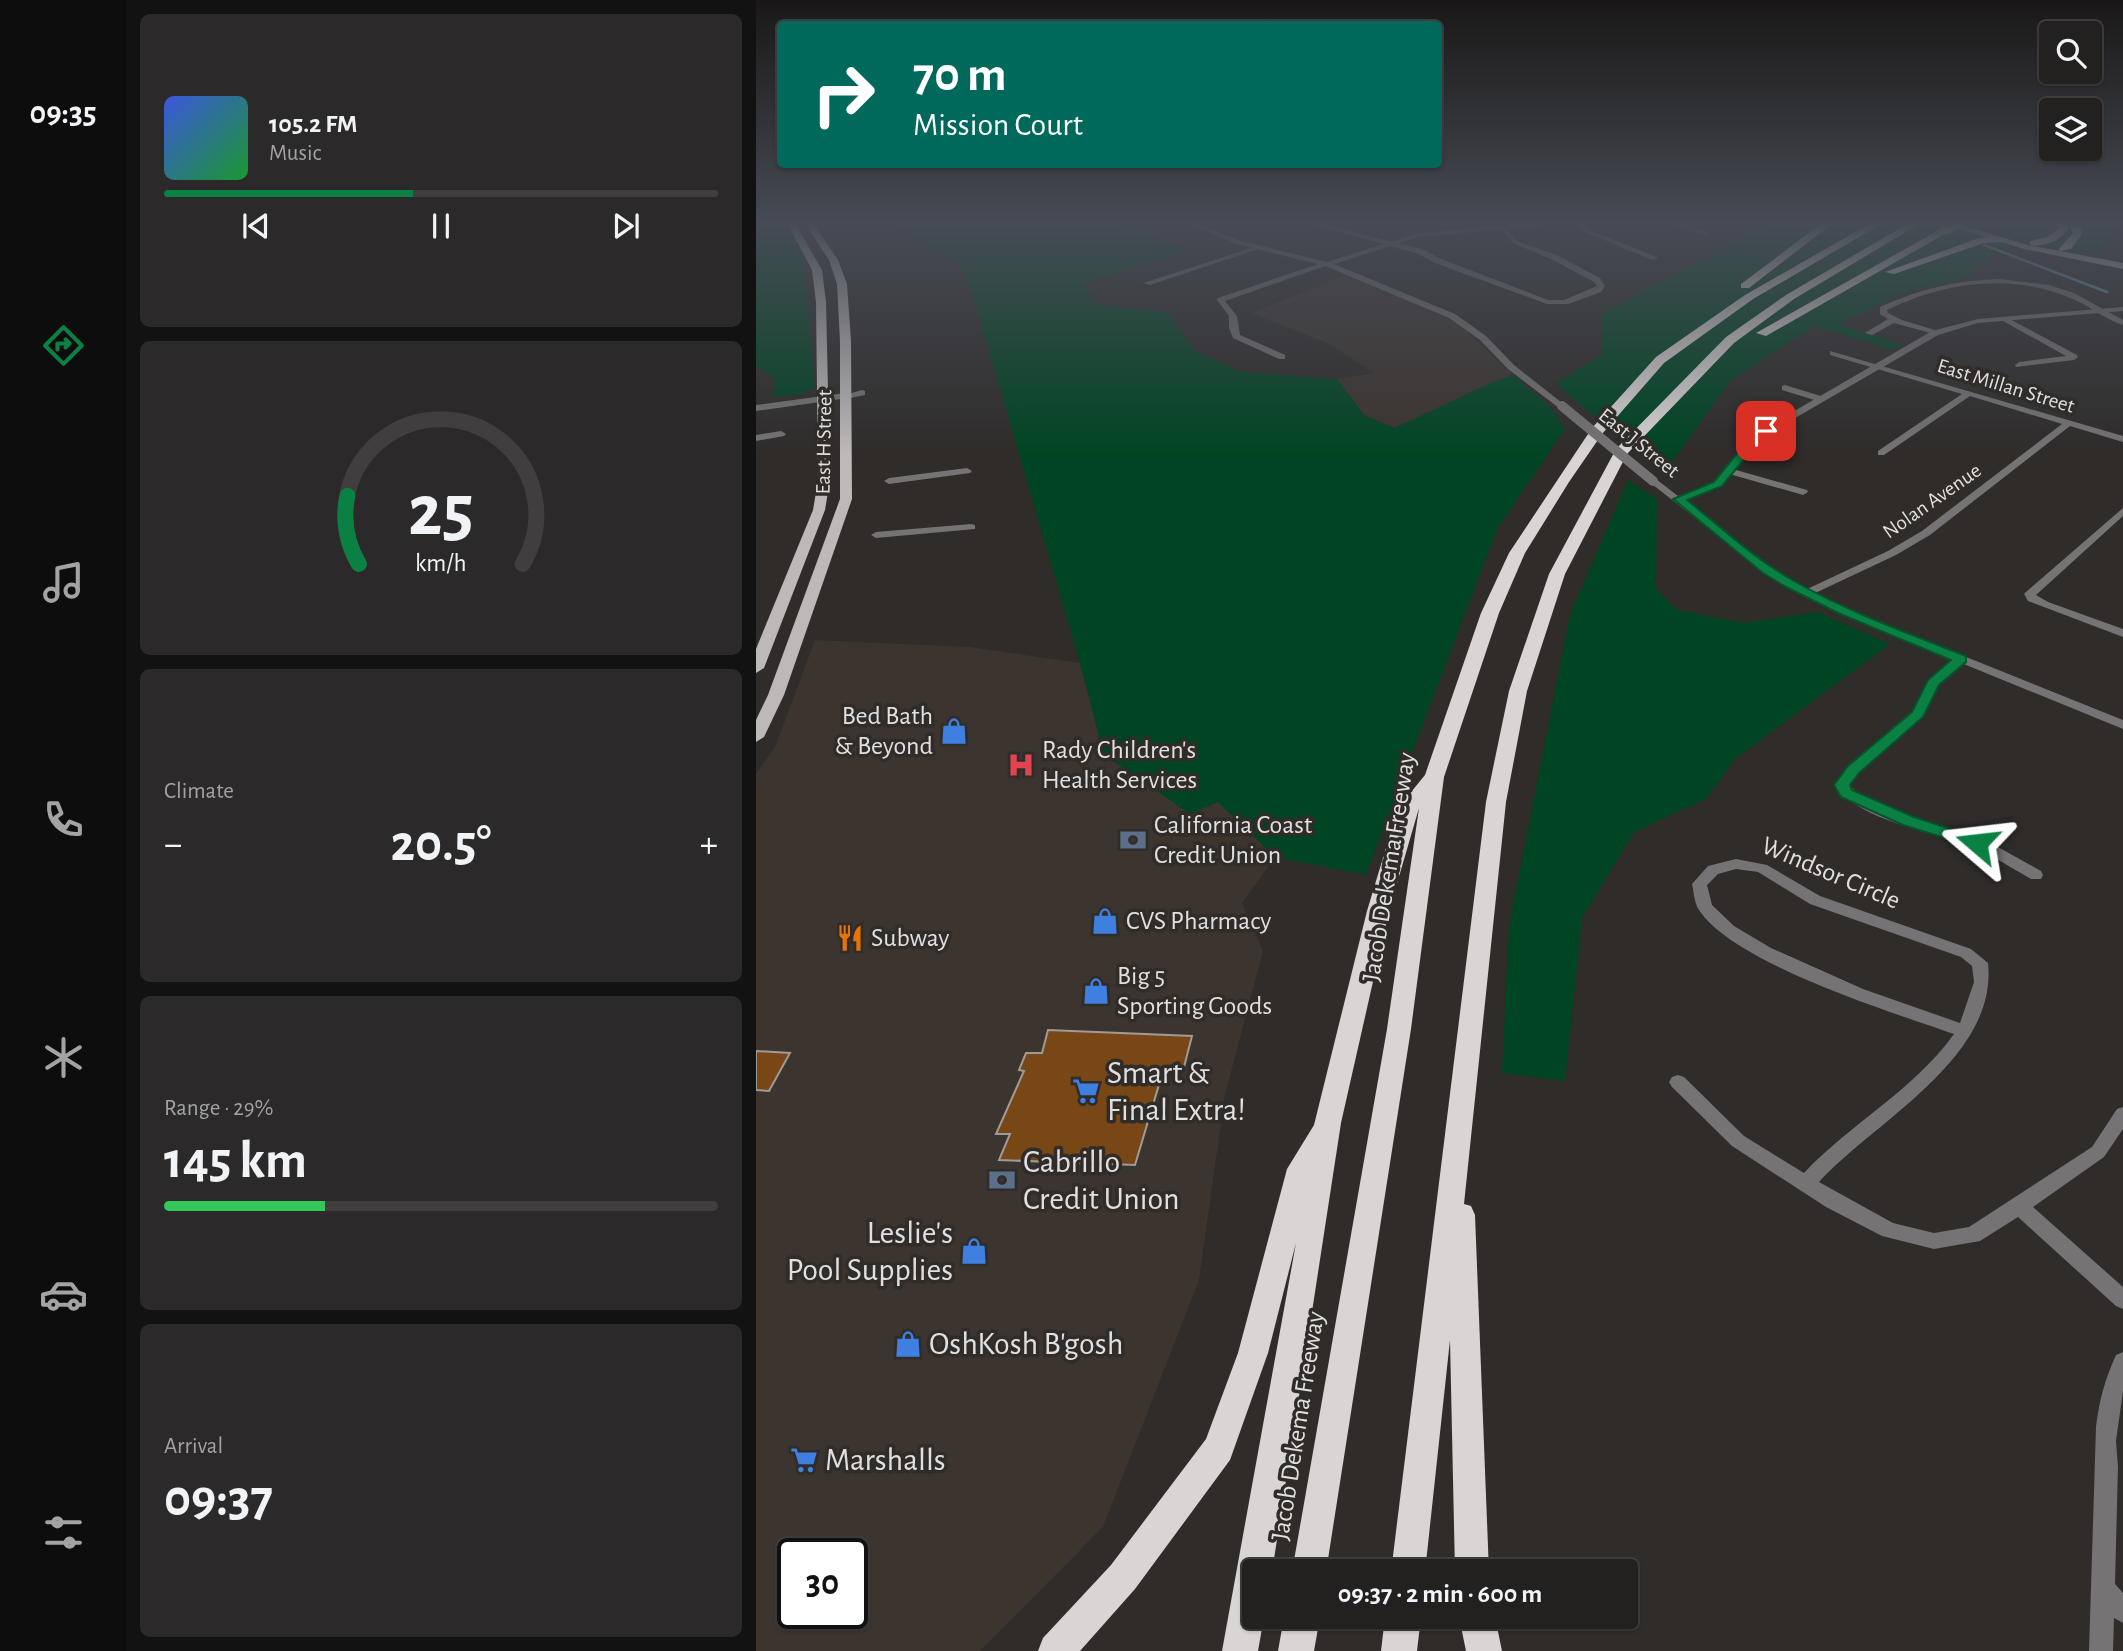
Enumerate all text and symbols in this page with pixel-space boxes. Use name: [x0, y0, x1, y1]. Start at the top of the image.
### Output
map controls: [2039, 21, 2102, 161]
button: search: [2039, 21, 2102, 84]
icon: right: [798, 49, 889, 140]
text: 70 m: [913, 51, 1007, 100]
text: 09:35: [29, 97, 97, 129]
button: layers: [2039, 98, 2102, 161]
text: Mission Court: [913, 109, 1083, 141]
text: 105.2 FM: [269, 111, 358, 137]
text: Music: [269, 142, 321, 165]
icon: previous: [237, 207, 275, 245]
icon: pause: [422, 207, 460, 245]
icon: next: [607, 207, 645, 245]
icon: directions: [39, 321, 88, 370]
street label: East Millan Street: [1935, 355, 2078, 417]
street label: East H Street: [813, 389, 835, 494]
pin: [1736, 401, 1796, 461]
street label: East J Street: [1595, 404, 1683, 482]
icon: arrive: [1747, 412, 1785, 450]
street label: Nolan Avenue: [1879, 460, 1985, 542]
text: 25: [408, 477, 474, 550]
text: km/h: [415, 551, 467, 576]
icon: music: [39, 558, 88, 607]
place label: Bed Bath & Beyond: [835, 703, 933, 759]
shop icon: Bed Bath & Beyond: [939, 716, 969, 746]
place label: Rady Children's Health Services: [1042, 737, 1197, 793]
hospital icon: Rady Children's Health Services: [1006, 750, 1036, 780]
street label: Jacob Dekema Freeway: [1358, 750, 1420, 984]
text: Climate: [164, 780, 234, 803]
icon: phone: [39, 795, 88, 844]
position arrow: [1940, 806, 2014, 880]
place label: California Coast Credit Union: [1154, 812, 1312, 868]
text: 20.5°: [390, 818, 492, 870]
bank icon: California Coast Credit Union: [1118, 825, 1148, 855]
text: −: [164, 826, 182, 864]
text: +: [700, 826, 718, 864]
street label: Windsor Circle: [1758, 832, 1904, 914]
shop icon: CVS Pharmacy: [1090, 906, 1120, 936]
place label: CVS Pharmacy: [1126, 908, 1271, 934]
restaurant icon: Subway: [835, 923, 865, 953]
place label: Subway: [871, 925, 949, 951]
place label: Big 5 Sporting Goods: [1117, 963, 1272, 1019]
shop icon: Big 5 Sporting Goods: [1081, 976, 1111, 1006]
icon: climate: [39, 1033, 88, 1082]
place label: Smart & Final Extra!: [1107, 1057, 1246, 1126]
supermarket icon: Smart & Final Extra!: [1071, 1076, 1101, 1106]
text: Range · 29%: [164, 1097, 273, 1120]
text: 145 km: [164, 1135, 307, 1187]
place label: Cabrillo Credit Union: [1023, 1146, 1179, 1215]
bank icon: Cabrillo Credit Union: [987, 1165, 1017, 1195]
place label: Leslie's Pool Supplies: [787, 1217, 953, 1286]
shop icon: Leslie's Pool Supplies: [959, 1236, 989, 1266]
icon: car: [39, 1270, 88, 1319]
street label: Jacob Dekema Freeway: [1267, 1309, 1329, 1543]
place label: OshKosh B'gosh: [929, 1328, 1123, 1360]
shop icon: OshKosh B'gosh: [893, 1329, 923, 1359]
text: Arrival: [164, 1435, 223, 1458]
place label: Marshalls: [825, 1444, 946, 1476]
supermarket icon: Marshalls: [789, 1445, 819, 1475]
text: 09:37: [164, 1473, 273, 1525]
icon: filters: [39, 1508, 88, 1557]
speed limit sign: 30: [777, 1538, 868, 1629]
text: 09:37 · 2 min · 600 m: [1338, 1581, 1542, 1607]

